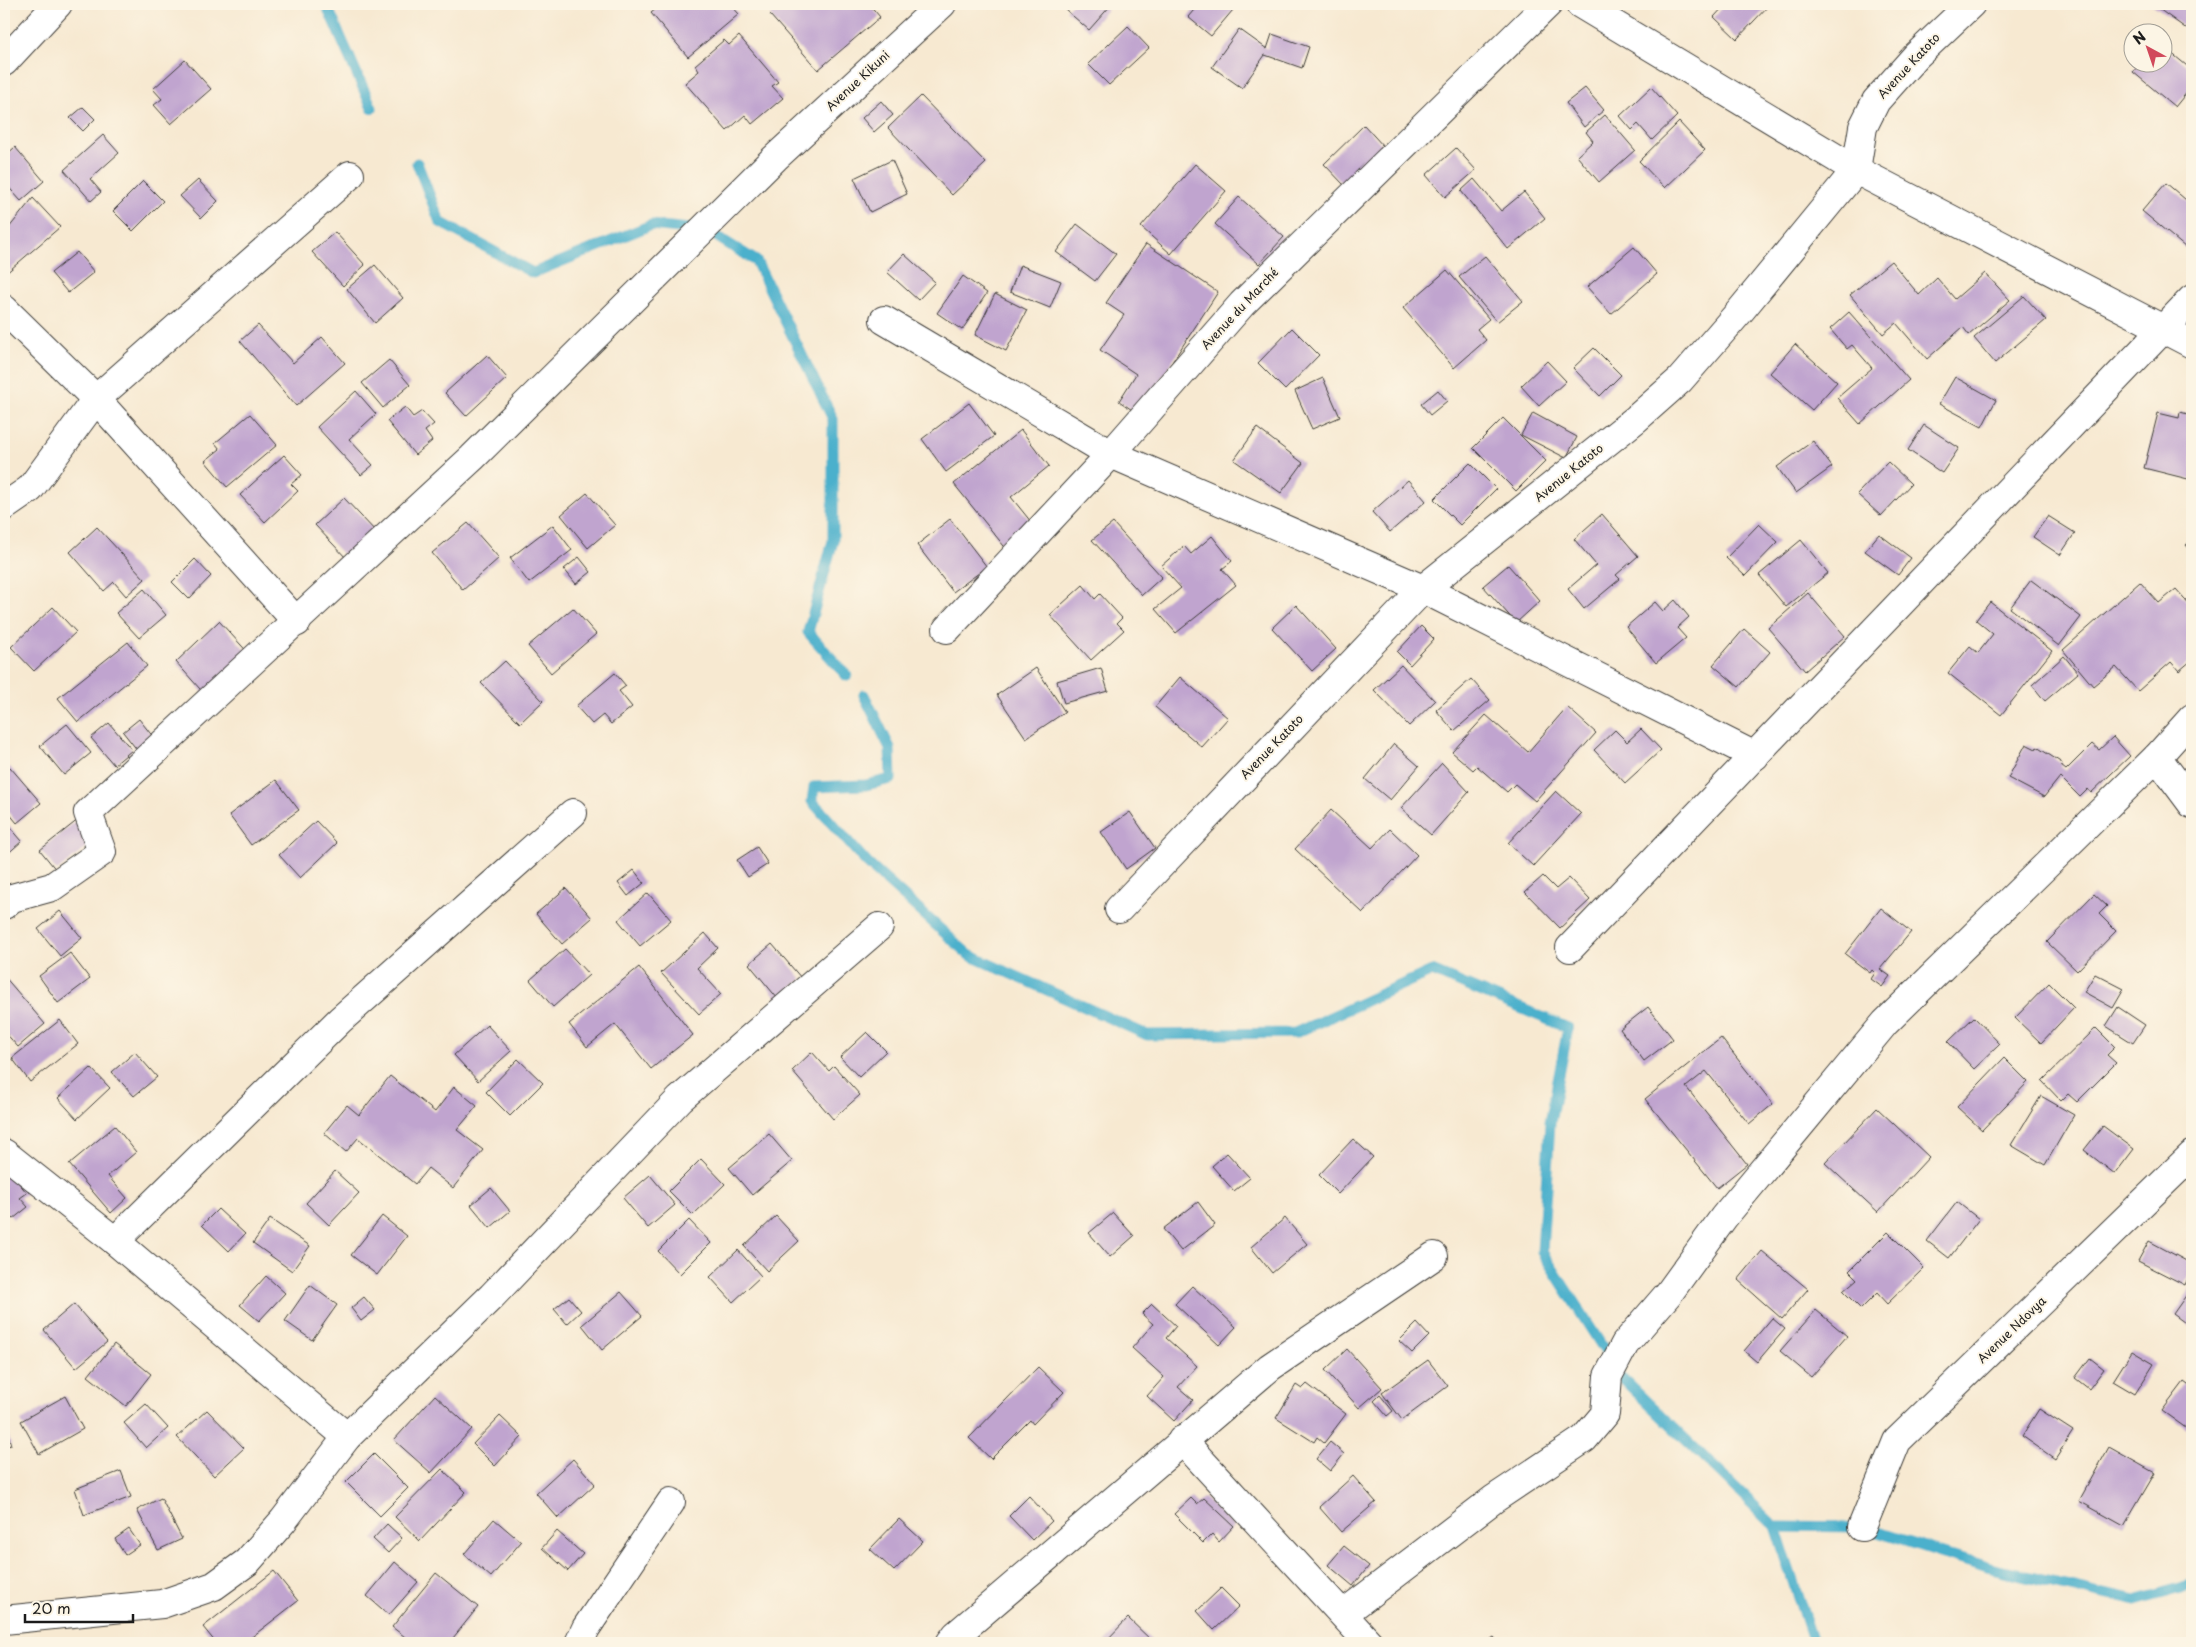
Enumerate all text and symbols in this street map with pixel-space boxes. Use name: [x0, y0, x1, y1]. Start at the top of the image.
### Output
north arrow: [2124, 22, 2174, 72]
text: N: [2128, 26, 2150, 49]
street label: Avenue Katoto: [1873, 28, 1944, 102]
street label: Avenue Kikuni: [821, 46, 893, 115]
street label: Avenue du Marché: [1196, 263, 1282, 353]
street label: Avenue Katoto: [1530, 439, 1607, 506]
street label: Avenue Katoto: [1236, 710, 1307, 783]
street label: Avenue Ndovya: [1973, 1291, 2050, 1367]
scale bar: [25, 1592, 132, 1624]
text: 20 m: [32, 1596, 71, 1619]

